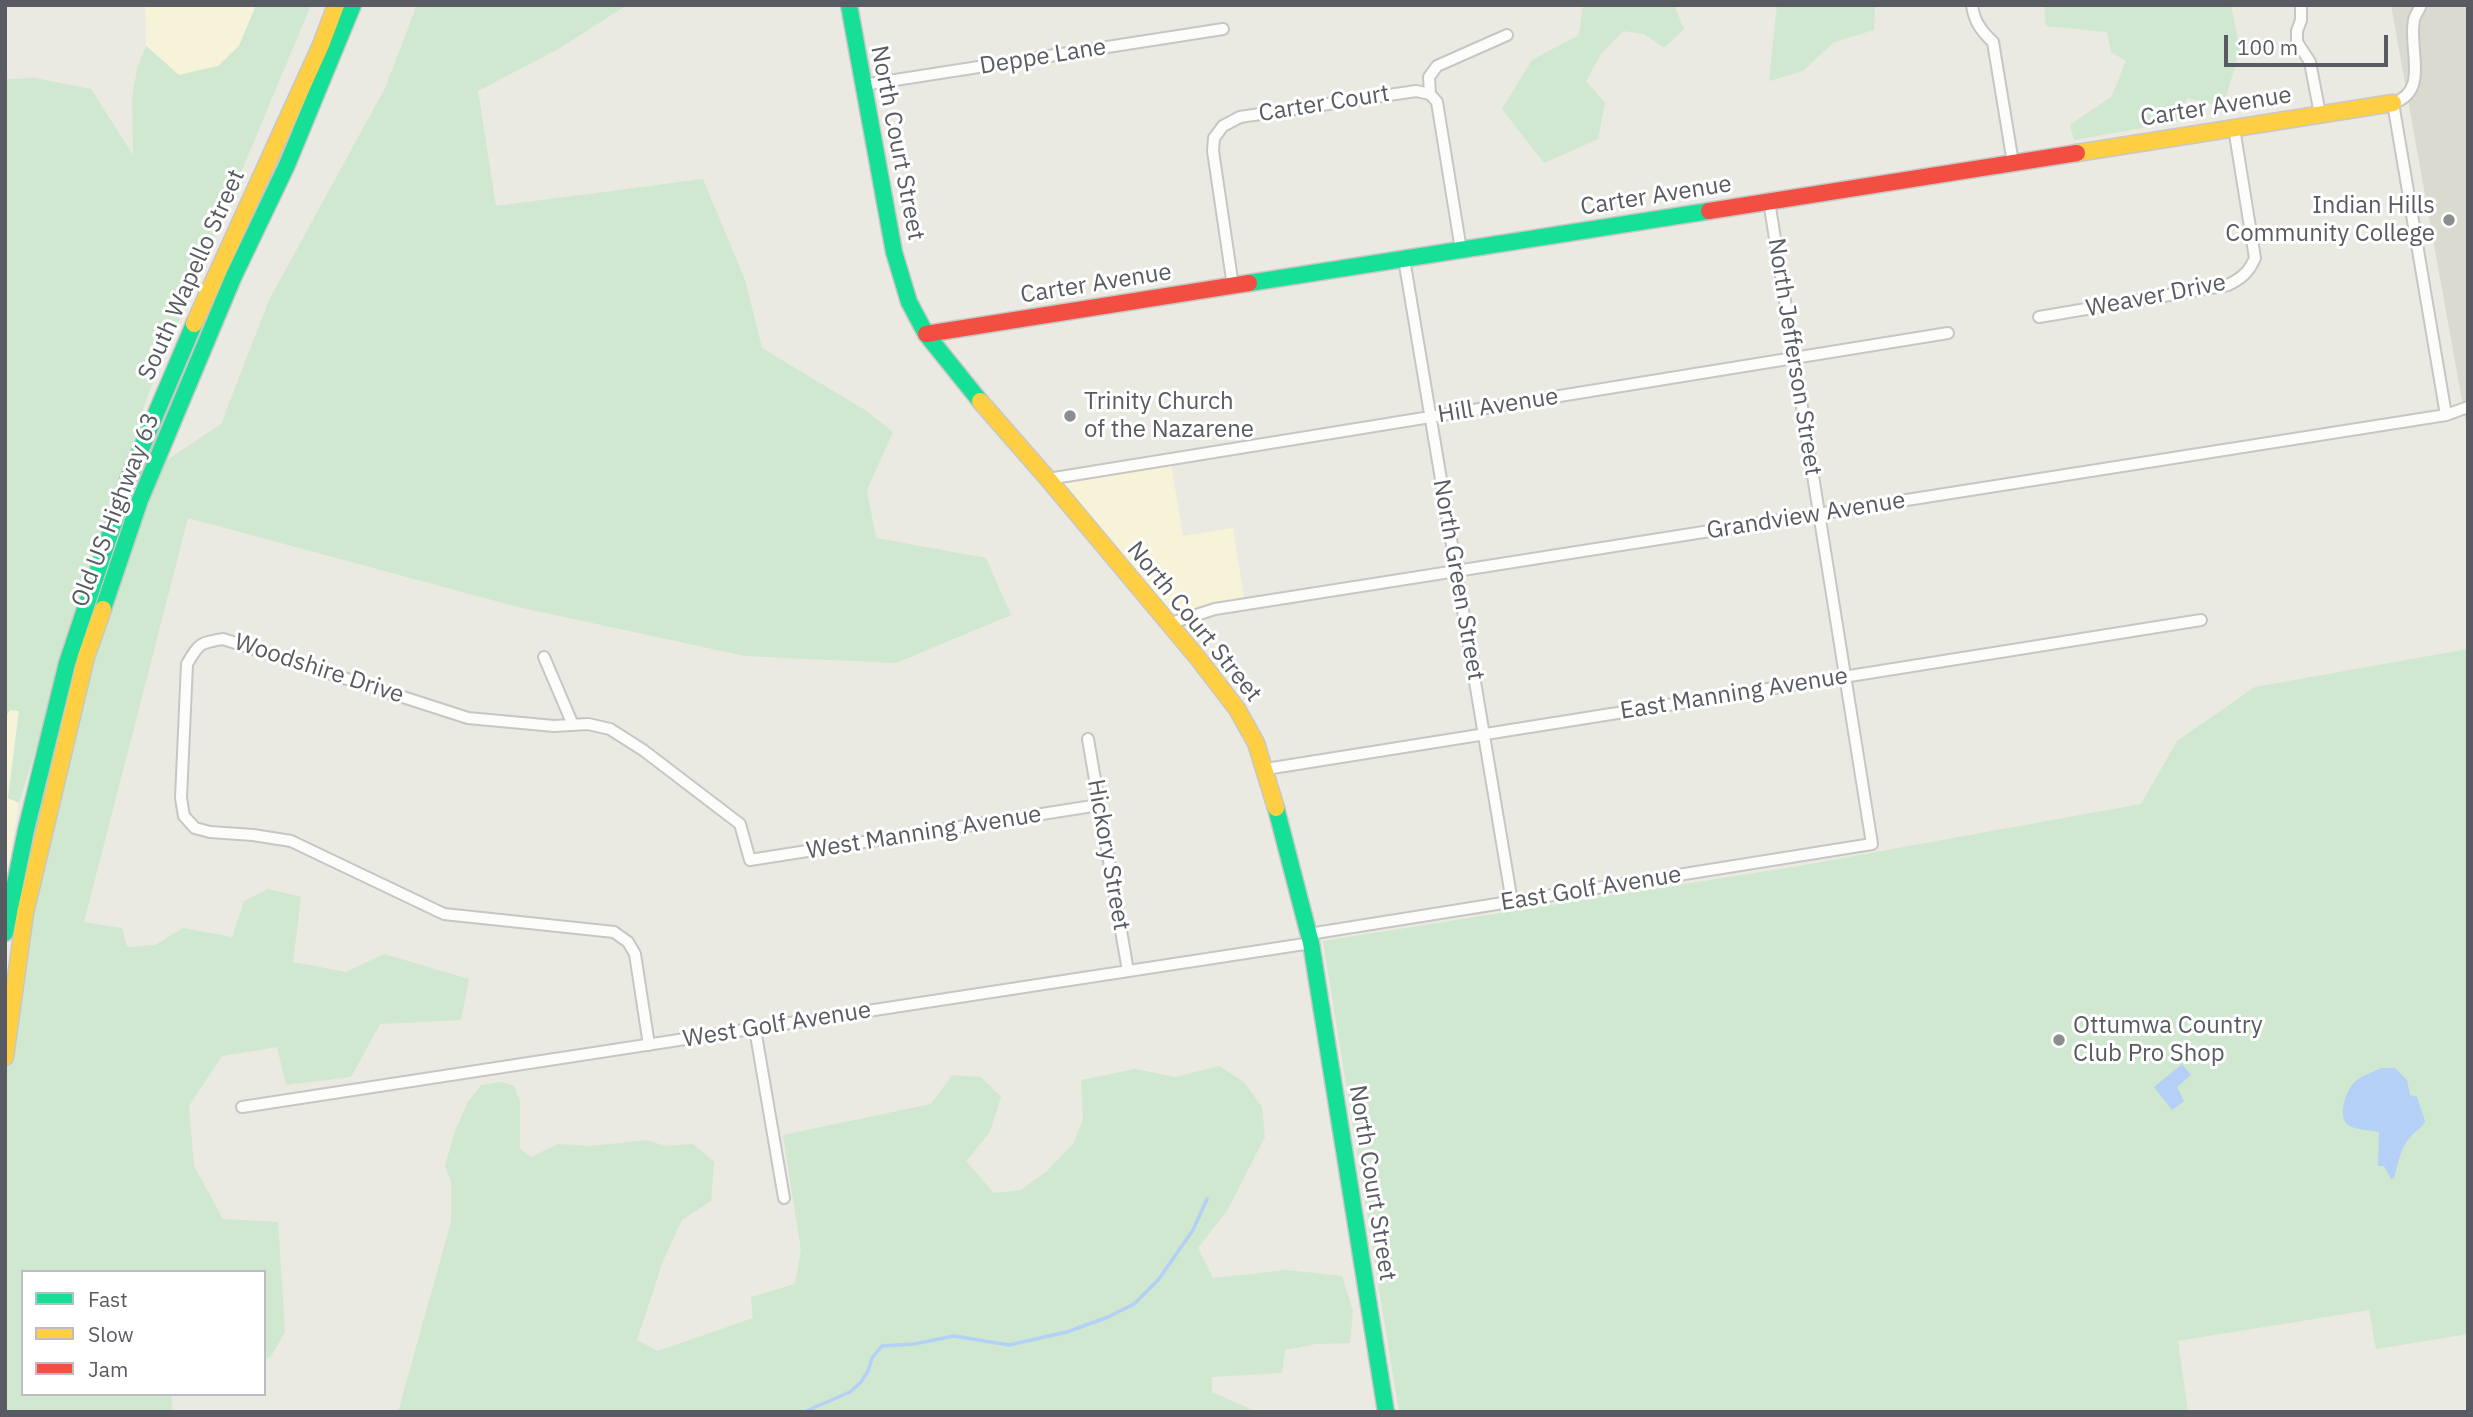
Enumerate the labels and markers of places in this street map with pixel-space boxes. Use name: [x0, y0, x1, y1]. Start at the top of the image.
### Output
place label: Indian Hills Community College: [2225, 192, 2435, 248]
marker: Indian Hills Community College: [2441, 212, 2457, 228]
place label: Trinity Church of the Nazarene: [1084, 388, 1254, 444]
marker: Trinity Church of the Nazarene: [1062, 408, 1078, 424]
place label: Ottumwa Country Club Pro Shop: [2073, 1012, 2263, 1068]
marker: Ottumwa Country Club Pro Shop: [2051, 1032, 2067, 1048]

